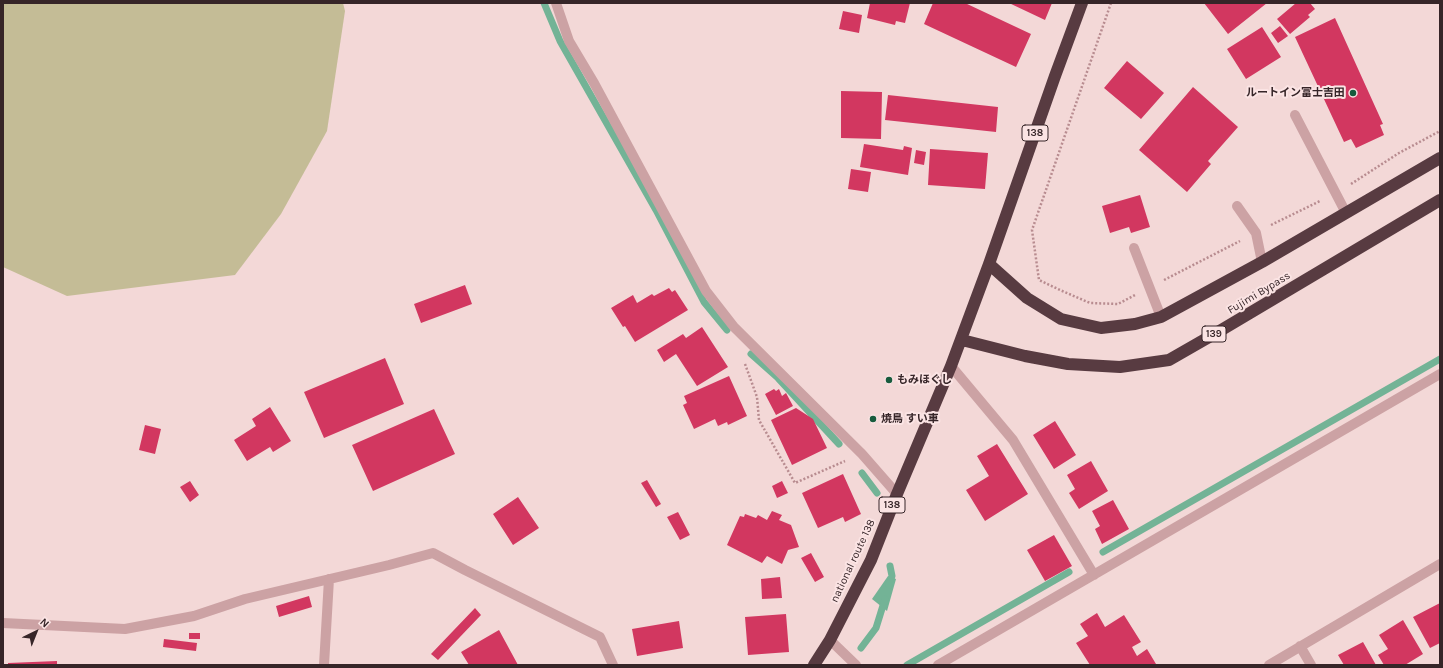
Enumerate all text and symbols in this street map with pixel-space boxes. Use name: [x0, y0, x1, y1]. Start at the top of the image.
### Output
place label: ルートイン富士吉田: [1246, 86, 1345, 100]
marker: ルートイン富士吉田: [1348, 88, 1358, 98]
road number: 138: [1022, 125, 1048, 141]
street label: Fujimi Bypass: [1225, 269, 1293, 317]
road number: 139: [1202, 326, 1226, 342]
place label: もみほぐし: [897, 373, 952, 387]
marker: もみほぐし: [884, 375, 894, 385]
place label: 焼鳥 すい車: [881, 412, 939, 426]
marker: 焼鳥 すい車: [868, 414, 878, 424]
road number: 138: [879, 497, 905, 513]
street label: national route 138: [828, 517, 878, 605]
north arrow: [16, 612, 56, 652]
text: N: [37, 615, 52, 630]

